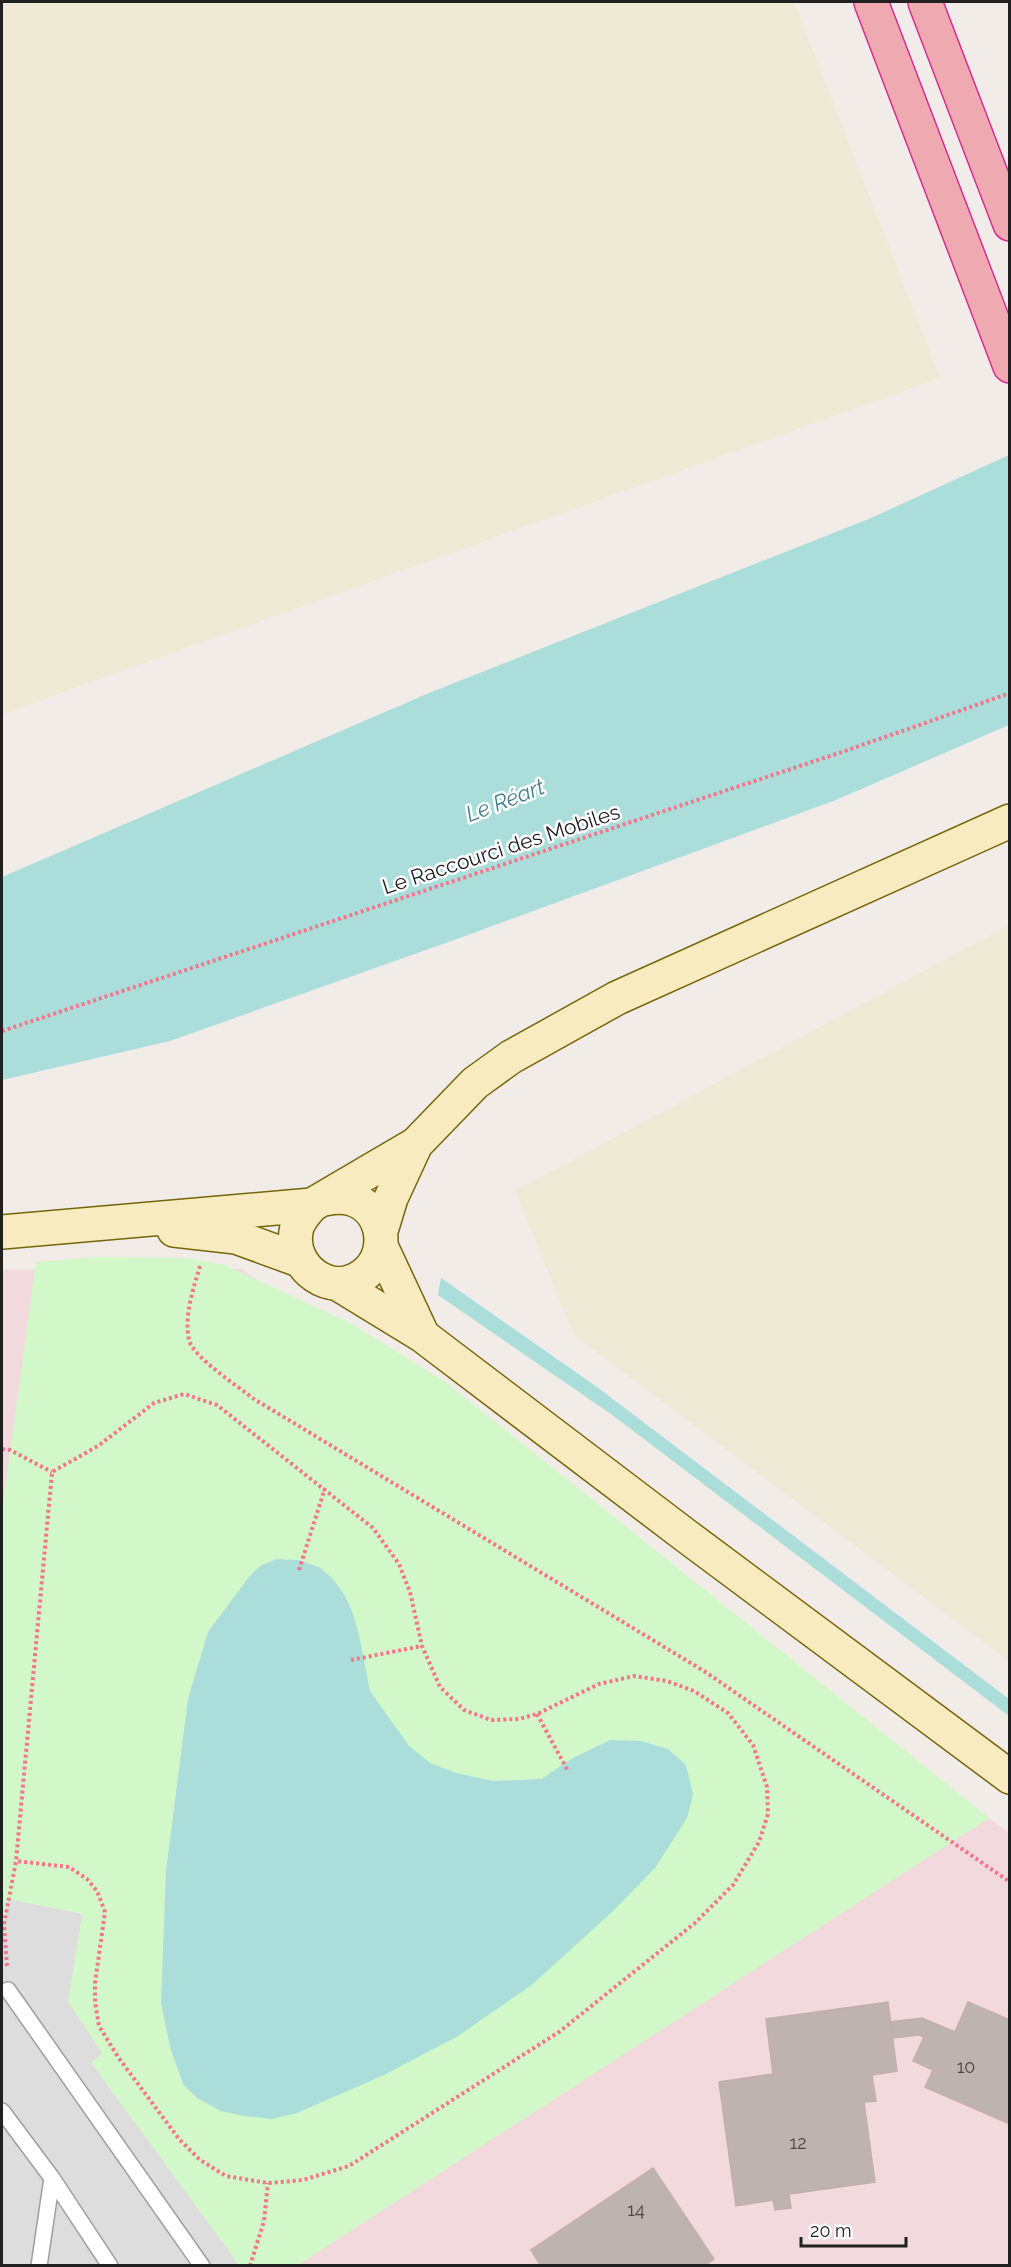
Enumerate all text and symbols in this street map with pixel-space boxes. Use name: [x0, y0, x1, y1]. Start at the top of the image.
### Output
water label: Le Réart: [462, 773, 549, 827]
street label: Le Raccourci des Mobiles: [379, 799, 623, 899]
house number: 10: [957, 2056, 975, 2077]
house number: 12: [789, 2132, 807, 2153]
house number: 14: [627, 2199, 645, 2220]
scale bar: [801, 2210, 906, 2248]
text: 20 m: [810, 2220, 852, 2241]

